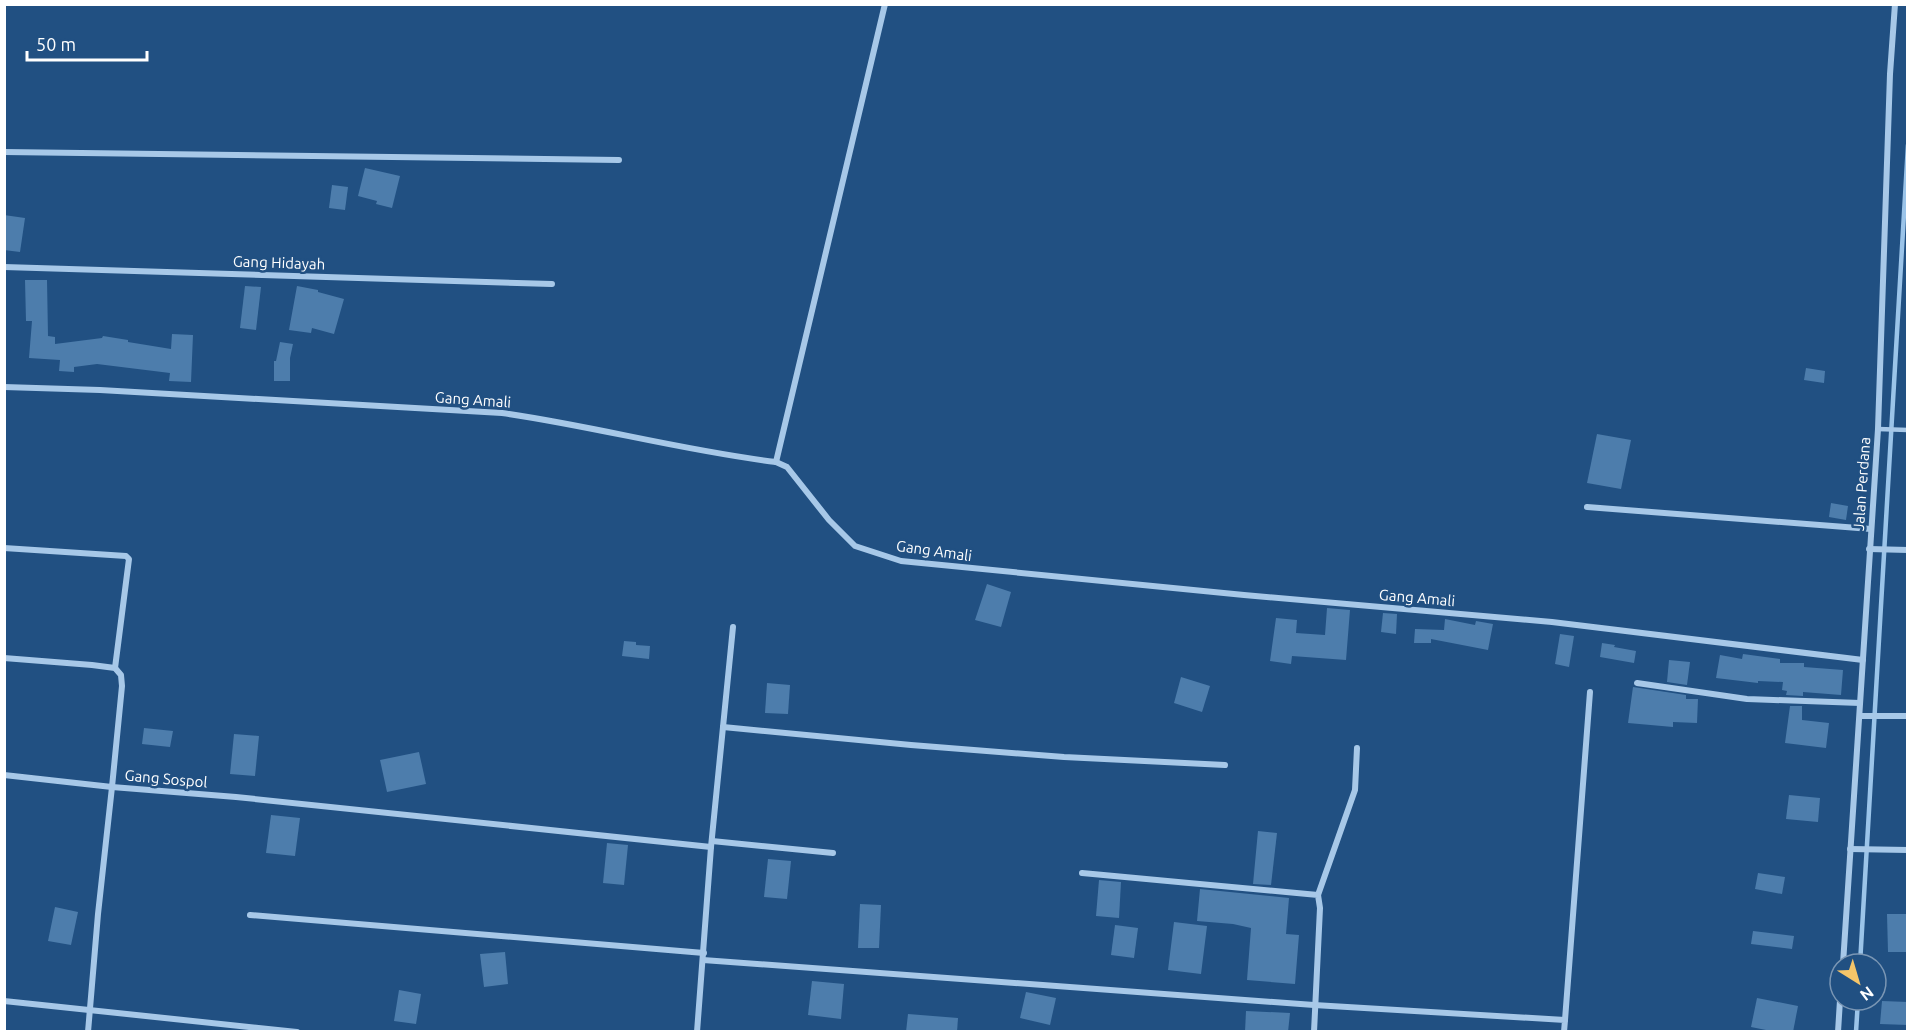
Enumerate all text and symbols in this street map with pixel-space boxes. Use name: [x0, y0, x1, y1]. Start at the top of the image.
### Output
scale bar: [27, 24, 147, 62]
text: 50 m: [36, 34, 76, 54]
street label: Gang Hidayah: [233, 252, 325, 273]
street label: Gang Amali: [434, 388, 512, 411]
street label: Jalan Perdana: [1850, 436, 1873, 532]
street label: Gang Amali: [895, 537, 973, 564]
street label: Gang Amali: [1378, 586, 1456, 609]
street label: Gang Sospol: [124, 766, 208, 791]
north arrow: [1828, 952, 1888, 1012]
text: N: [1857, 983, 1877, 1005]

